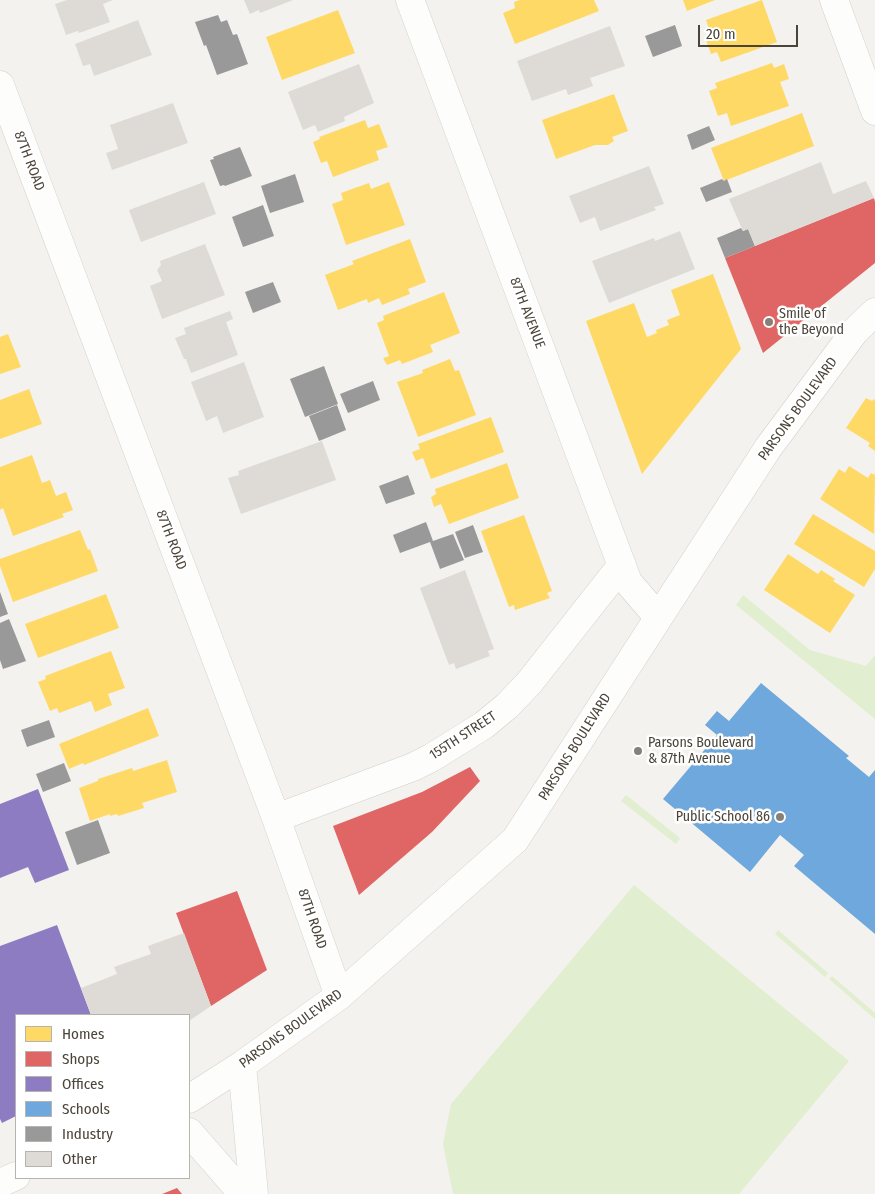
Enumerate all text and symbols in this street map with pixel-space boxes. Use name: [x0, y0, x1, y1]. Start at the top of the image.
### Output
scale bar: [700, 15, 800, 47]
text: 20 m: [706, 25, 736, 43]
street label: 87TH ROAD: [10, 129, 48, 193]
street label: 87TH AVENUE: [506, 275, 548, 351]
place label: Smile of the Beyond: [779, 306, 844, 338]
marker: Smile of the Beyond: [763, 316, 775, 328]
street label: PARSONS BOULEVARD: [755, 354, 841, 464]
street label: 87TH ROAD: [152, 508, 190, 572]
street label: PARSONS BOULEVARD: [535, 690, 615, 804]
street label: 155TH STREET: [426, 708, 500, 764]
place label: Parsons Boulevard & 87th Avenue: [648, 735, 754, 768]
marker: Parsons Boulevard & 87th Avenue: [632, 745, 644, 757]
place label: Public School 86: [676, 809, 770, 825]
marker: Public School 86: [774, 811, 786, 823]
street label: 87TH ROAD: [294, 887, 330, 951]
street label: PARSONS BOULEVARD: [236, 986, 346, 1072]
legend: [15, 1014, 190, 1179]
text: Homes: [62, 1025, 104, 1043]
text: Shops: [62, 1050, 100, 1068]
text: Offices: [62, 1075, 104, 1093]
text: Schools: [62, 1100, 110, 1118]
text: Industry: [62, 1125, 113, 1143]
text: Other: [62, 1150, 97, 1168]

